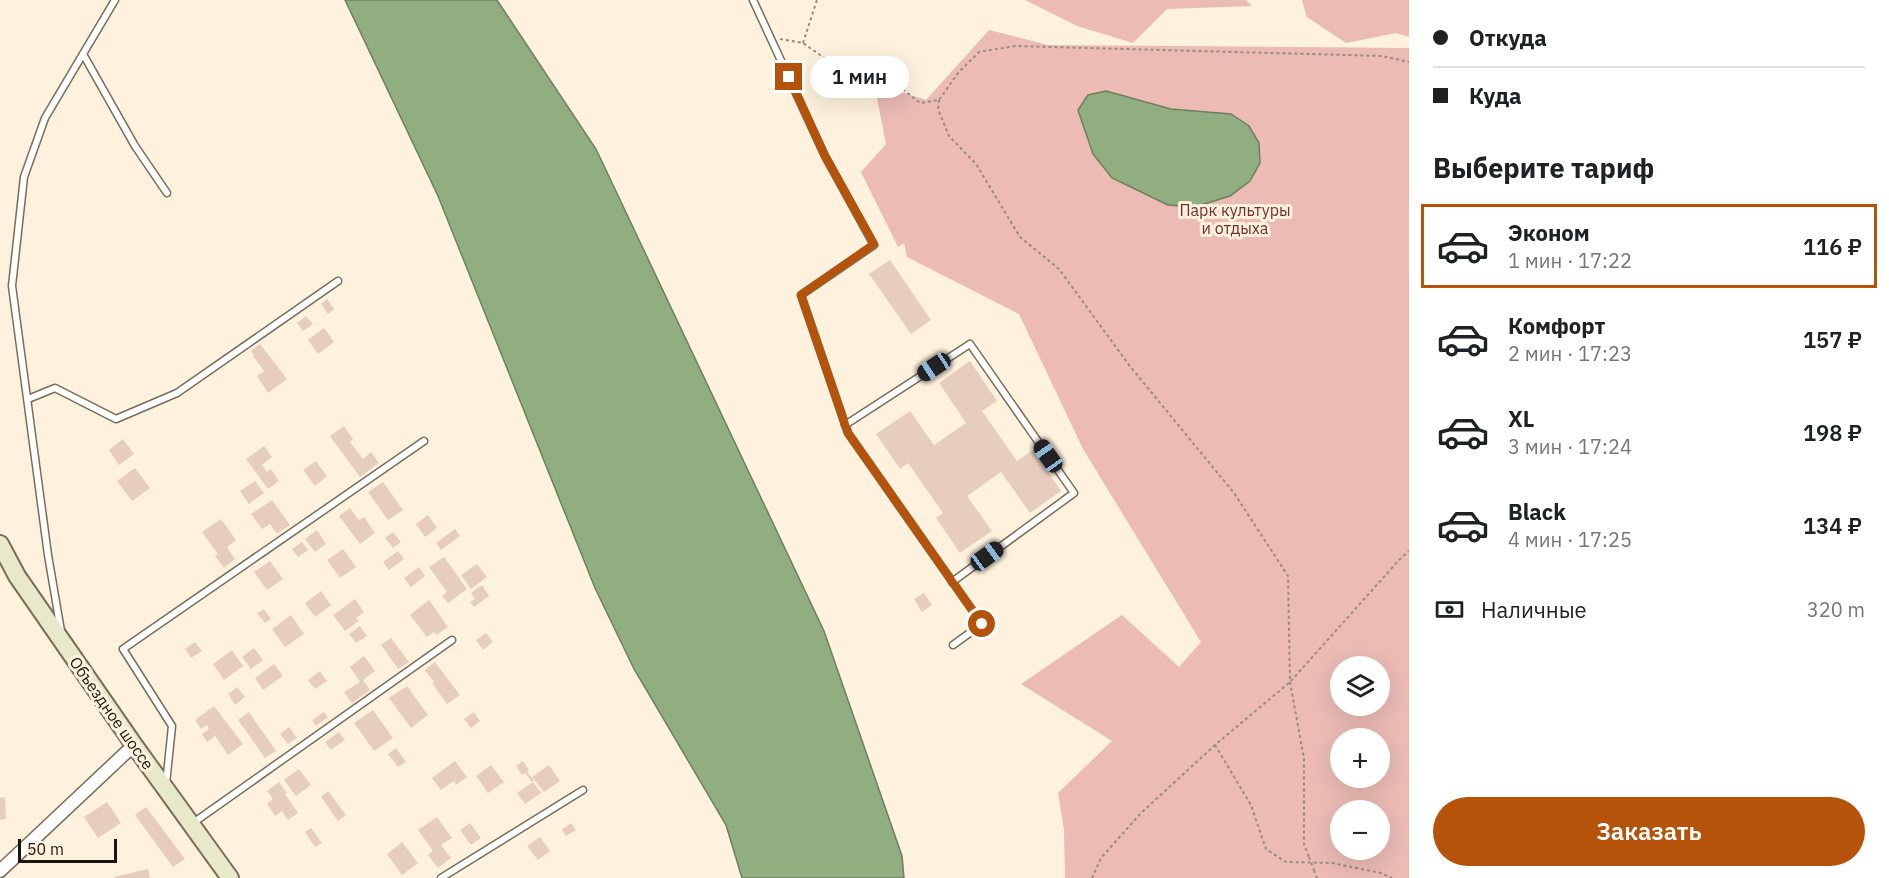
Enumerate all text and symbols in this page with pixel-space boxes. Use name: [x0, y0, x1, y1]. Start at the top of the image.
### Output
text: Откуда: [1469, 23, 1547, 52]
callout: 1 мин: [810, 56, 909, 98]
route end: [775, 63, 802, 90]
text: 1 мин: [832, 63, 887, 90]
text: Куда: [1469, 81, 1522, 110]
text: Выберите тариф: [1433, 150, 1654, 185]
park label: Парк культуры и отдыха: [1179, 200, 1291, 238]
text: Эконом: [1508, 218, 1590, 247]
icon: car: [1436, 219, 1490, 273]
text: 116 ₽: [1803, 232, 1862, 261]
text: 1 мин · 17:22: [1508, 247, 1632, 274]
text: Комфорт: [1508, 311, 1605, 340]
icon: car: [1436, 312, 1490, 366]
text: 157 ₽: [1803, 325, 1862, 354]
text: 2 мин · 17:23: [1508, 340, 1632, 367]
car: [914, 350, 954, 384]
text: XL: [1508, 404, 1534, 433]
icon: car: [1436, 405, 1490, 459]
text: 198 ₽: [1803, 418, 1862, 447]
text: 3 мин · 17:24: [1508, 433, 1632, 460]
car: [1030, 436, 1066, 476]
text: Black: [1508, 497, 1566, 526]
icon: car: [1436, 498, 1490, 552]
text: 134 ₽: [1803, 511, 1862, 540]
text: 4 мин · 17:25: [1508, 526, 1632, 553]
car: [967, 538, 1007, 574]
icon: cash: [1433, 593, 1466, 626]
text: Наличные: [1481, 595, 1587, 624]
text: 320 m: [1807, 596, 1865, 623]
route start: [968, 610, 995, 637]
street label: Объездное шоссе: [66, 653, 159, 774]
map controls: [1330, 656, 1390, 860]
button: layers: [1330, 656, 1390, 716]
button: +: [1330, 728, 1390, 788]
button: Заказать: [1433, 797, 1865, 866]
button: −: [1330, 800, 1390, 860]
scale bar: [18, 836, 117, 864]
text: 50 m: [27, 839, 64, 859]

